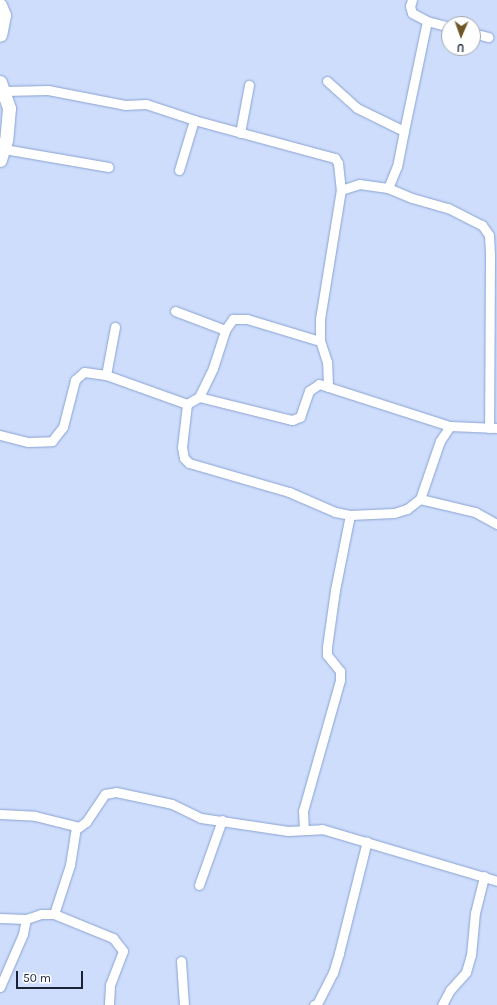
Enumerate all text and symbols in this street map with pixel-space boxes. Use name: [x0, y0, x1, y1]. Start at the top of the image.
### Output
north arrow: [441, 16, 481, 56]
text: U: [457, 41, 465, 54]
scale bar: [18, 963, 85, 989]
text: 50 m: [23, 971, 51, 985]

